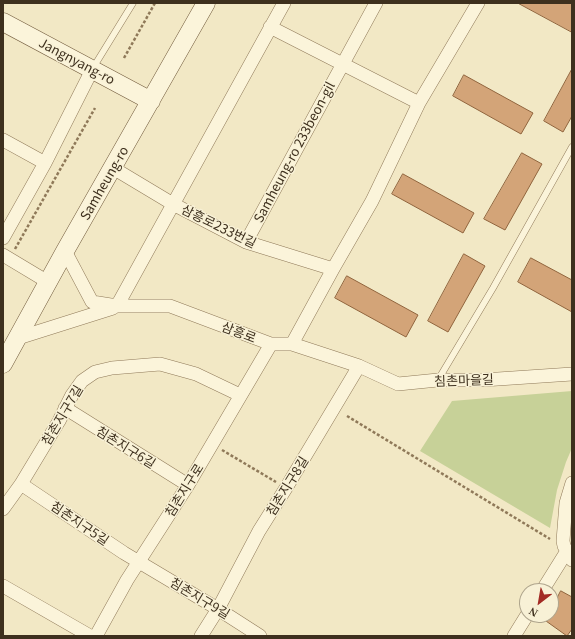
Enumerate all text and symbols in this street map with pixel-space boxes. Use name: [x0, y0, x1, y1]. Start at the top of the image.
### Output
street label: Jangnyang-ro: [36, 34, 118, 88]
street label: Samheung-ro 233beon-gil: [250, 79, 338, 225]
street label: Samheung-ro: [77, 143, 131, 223]
street label: 삼흥로233번길: [179, 201, 259, 251]
street label: 삼흥로: [219, 318, 259, 346]
street label: 침촌마을길: [434, 371, 494, 389]
street label: 참촌지구7길: [38, 382, 86, 448]
street label: 침촌지구6길: [93, 423, 159, 471]
street label: 침촌지구8길: [263, 453, 311, 519]
street label: 침촌지구로: [162, 461, 206, 519]
street label: 침촌지구5길: [48, 498, 112, 548]
street label: 침촌지구9길: [167, 574, 233, 622]
north arrow: [519, 583, 559, 623]
text: N: [527, 605, 540, 620]

